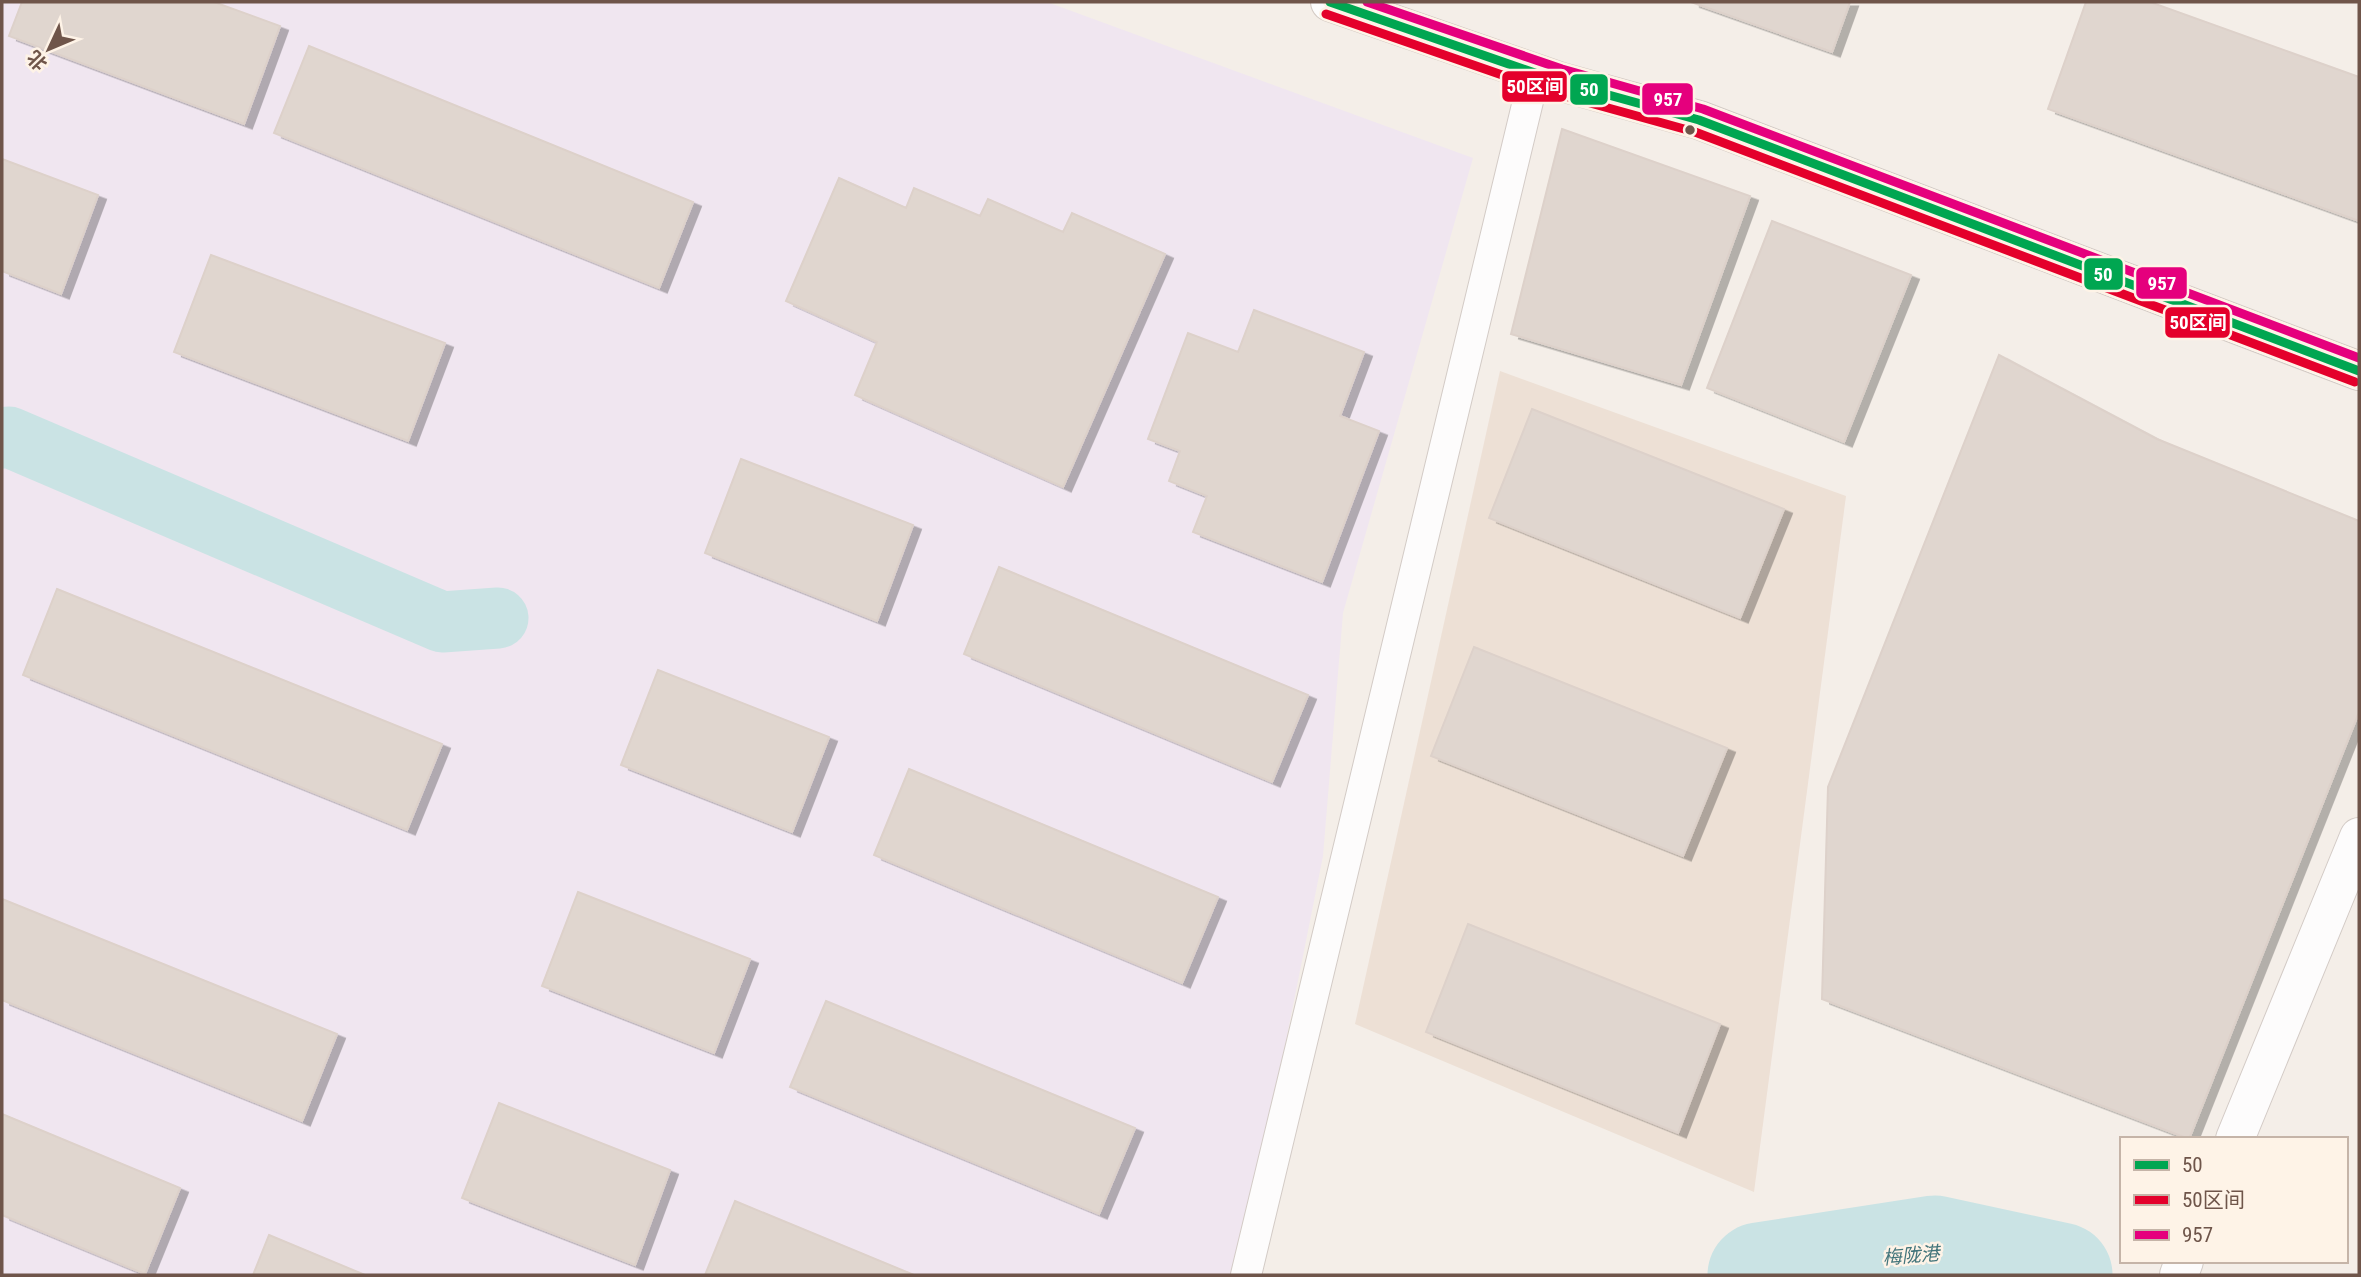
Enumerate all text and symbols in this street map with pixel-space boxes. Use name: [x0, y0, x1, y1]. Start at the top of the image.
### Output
north arrow: [14, 14, 84, 84]
text: 北: [22, 46, 52, 75]
line badge: 50区间: [1501, 70, 1568, 103]
line badge: 50: [1569, 73, 1609, 106]
text: 50区间: [1506, 75, 1564, 98]
text: 50: [1579, 78, 1599, 101]
line badge: 957: [1641, 82, 1694, 116]
text: 957: [1654, 88, 1682, 111]
unlabelled marker: [1683, 123, 1697, 137]
line badge: 50: [2083, 257, 2124, 291]
text: 50: [2093, 263, 2113, 286]
line badge: 957: [2135, 266, 2188, 300]
text: 957: [2148, 272, 2176, 295]
line badge: 50区间: [2164, 306, 2231, 339]
text: 50区间: [2169, 311, 2227, 334]
legend: [2120, 1137, 2347, 1263]
text: 50: [2182, 1153, 2203, 1177]
text: 50区间: [2182, 1188, 2245, 1212]
text: 957: [2182, 1223, 2213, 1247]
water label: 梅陇港: [1882, 1241, 1943, 1269]

